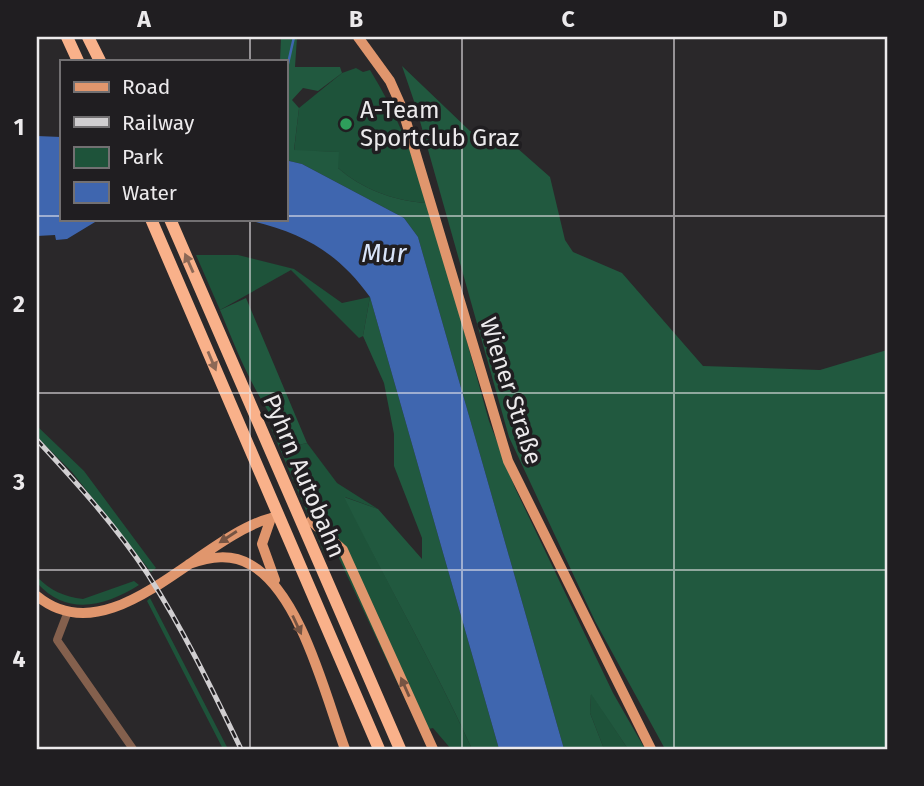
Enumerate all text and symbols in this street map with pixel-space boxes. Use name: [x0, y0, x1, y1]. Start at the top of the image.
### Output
text: A: [136, 5, 151, 33]
text: B: [349, 5, 363, 33]
text: C: [561, 5, 575, 33]
text: D: [773, 5, 788, 33]
legend: [60, 60, 287, 220]
text: Road: [122, 74, 170, 100]
place label: A-Team Sportclub Graz: [360, 96, 519, 152]
text: Railway: [122, 110, 195, 136]
text: 1: [14, 113, 24, 141]
marker: A-Team Sportclub Graz: [338, 116, 354, 132]
text: Park: [122, 144, 164, 170]
text: Water: [122, 180, 177, 206]
water label: Mur: [362, 238, 408, 269]
one-way arrow: [183, 252, 194, 273]
text: 2: [13, 290, 25, 318]
street label: Wiener Straße: [474, 314, 548, 468]
one-way arrow: [206, 351, 218, 371]
street label: Pyhrn Autobahn: [257, 390, 351, 562]
text: 3: [12, 468, 25, 496]
one-way arrow: [219, 531, 238, 544]
one-way arrow: [292, 614, 303, 635]
text: 4: [13, 645, 26, 673]
one-way arrow: [399, 677, 411, 697]

